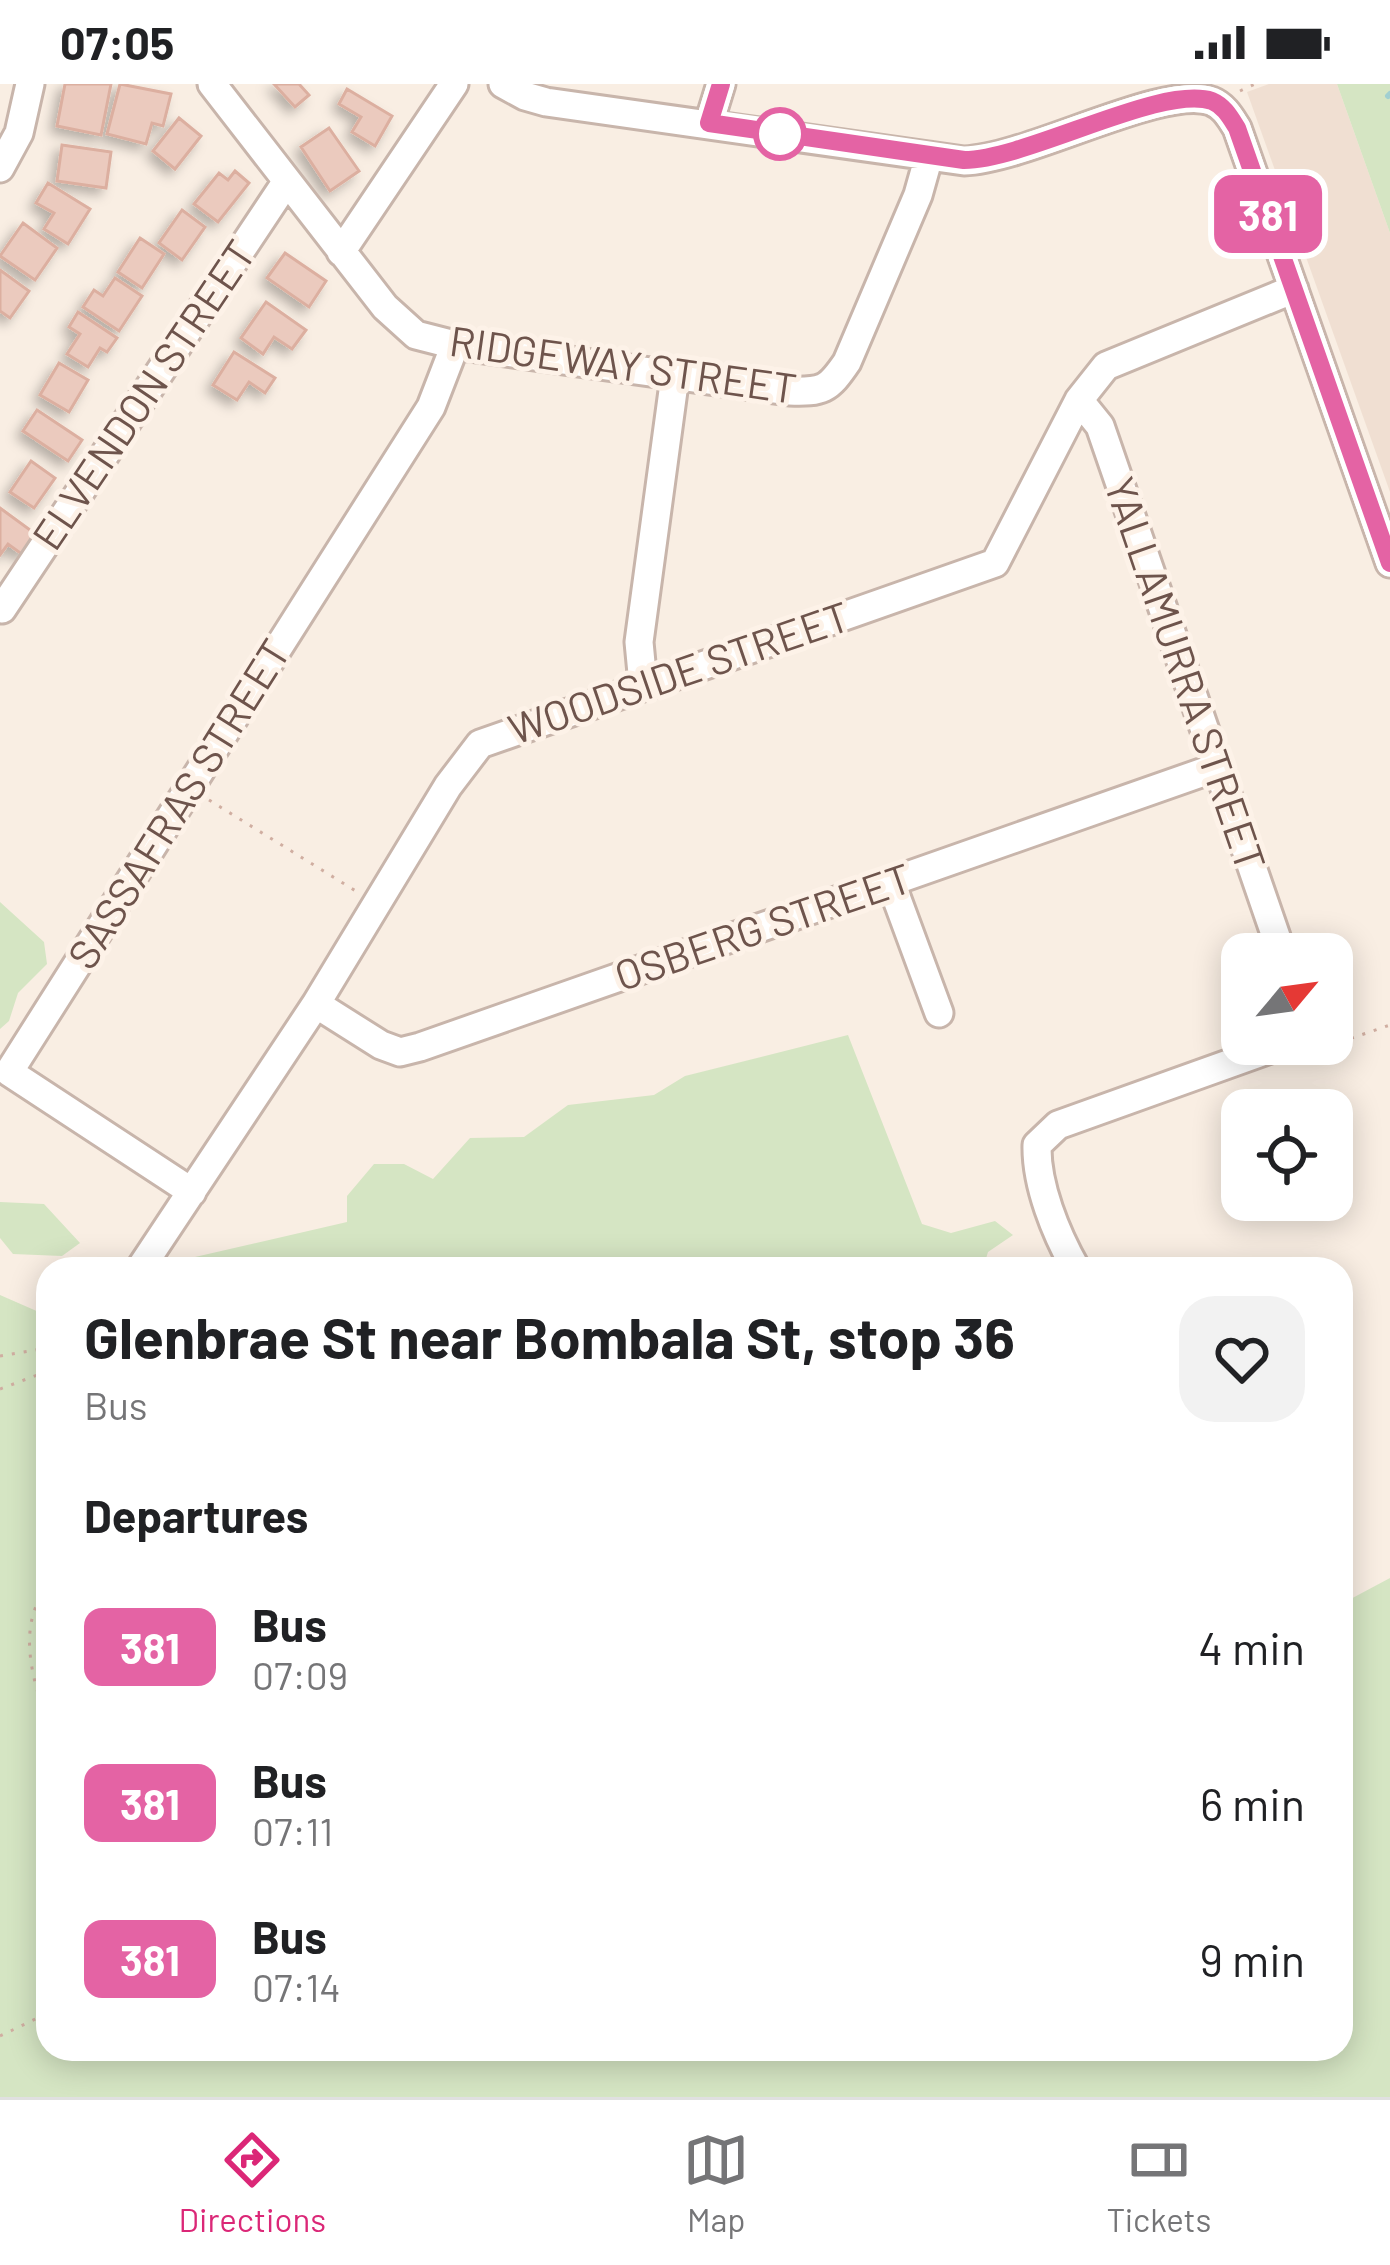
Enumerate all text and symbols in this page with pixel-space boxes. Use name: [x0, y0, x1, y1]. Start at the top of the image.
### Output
text: 07:05: [60, 15, 174, 69]
unlabelled marker: [755, 109, 805, 159]
line badge: 381: [1199, 175, 1337, 253]
text: 381: [1238, 189, 1298, 239]
street label: ELVENDON STREET: [20, 230, 264, 558]
street label: RIDGEWAY STREET: [447, 314, 800, 412]
street label: YALLAMURRA STREET: [1096, 470, 1278, 877]
street label: WOODSIDE STREET: [501, 589, 855, 753]
street label: SASSAFRAS STREET: [56, 629, 299, 977]
street label: OSBERG STREET: [608, 851, 917, 999]
north arrow: [1221, 933, 1353, 1065]
map controls: [1221, 933, 1353, 1221]
button: locate: [1221, 1089, 1353, 1221]
button: heart: [1179, 1296, 1305, 1422]
text: Glenbrae St near Bombala St, stop 36: [84, 1302, 1015, 1370]
text: Bus: [84, 1381, 148, 1428]
text: Departures: [84, 1488, 308, 1542]
text: Bus: [252, 1597, 327, 1651]
text: 4 min: [1198, 1620, 1305, 1674]
text: 381: [120, 1622, 180, 1672]
text: 07:09: [252, 1651, 348, 1698]
text: Bus: [252, 1753, 327, 1807]
text: 6 min: [1200, 1776, 1305, 1830]
text: 381: [120, 1778, 180, 1828]
text: 07:11: [252, 1807, 333, 1854]
text: Bus: [252, 1909, 327, 1963]
text: 9 min: [1200, 1932, 1305, 1986]
text: 381: [120, 1934, 180, 1984]
text: 07:14: [252, 1963, 341, 2010]
tab: Directions: [179, 2127, 326, 2239]
tab: Map: [683, 2127, 749, 2239]
tab: Tickets: [1106, 2127, 1211, 2239]

